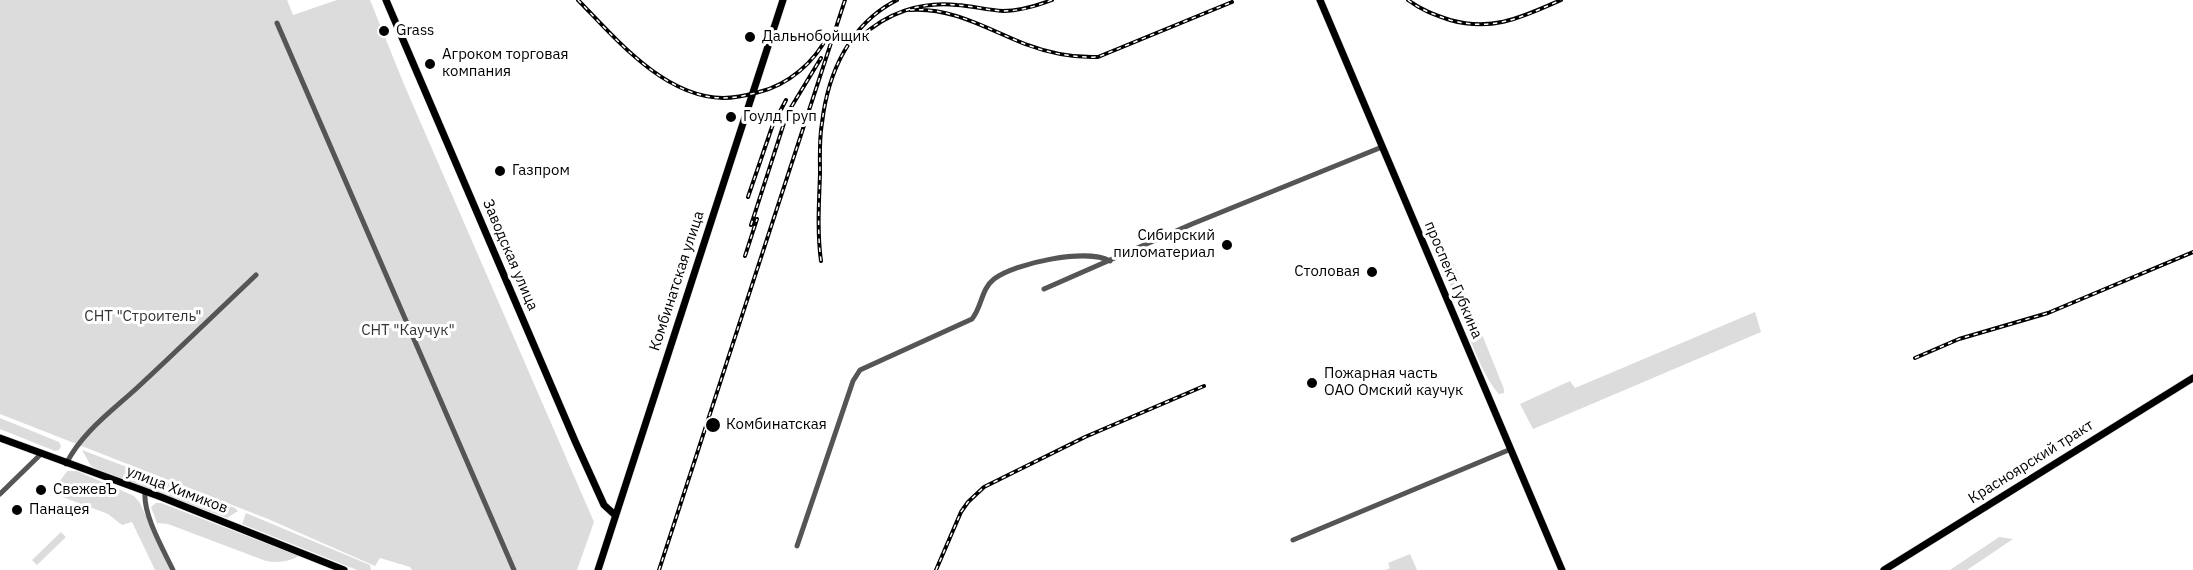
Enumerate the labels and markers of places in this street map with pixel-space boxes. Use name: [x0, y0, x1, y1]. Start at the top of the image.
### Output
place label: Grass: [396, 22, 434, 40]
marker: Grass: [377, 24, 391, 38]
place label: Дальнобойщик: [762, 28, 870, 46]
marker: Дальнобойщик: [743, 30, 757, 44]
place label: Агроком торговая компания: [442, 46, 569, 81]
marker: Агроком торговая компания: [423, 57, 437, 71]
place label: Гоулд Груп: [743, 108, 817, 126]
marker: Гоулд Груп: [724, 110, 738, 124]
place label: Газпром: [512, 162, 570, 180]
marker: Газпром: [493, 164, 507, 178]
place label: Сибирский пиломатериал: [1113, 227, 1215, 262]
marker: Сибирский пиломатериал: [1220, 238, 1234, 252]
place label: Столовая: [1294, 263, 1360, 281]
marker: Столовая: [1365, 265, 1379, 279]
place label: Пожарная часть ОАО Омский каучук: [1324, 365, 1463, 400]
marker: Пожарная часть ОАО Омский каучук: [1305, 376, 1319, 390]
marker: Комбинатская: [704, 416, 722, 434]
place label: Комбинатская: [726, 416, 827, 434]
place label: СвежевЪ: [53, 481, 117, 499]
marker: СвежевЪ: [34, 483, 48, 497]
place label: Панацея: [29, 501, 89, 519]
marker: Панацея: [10, 503, 24, 517]

